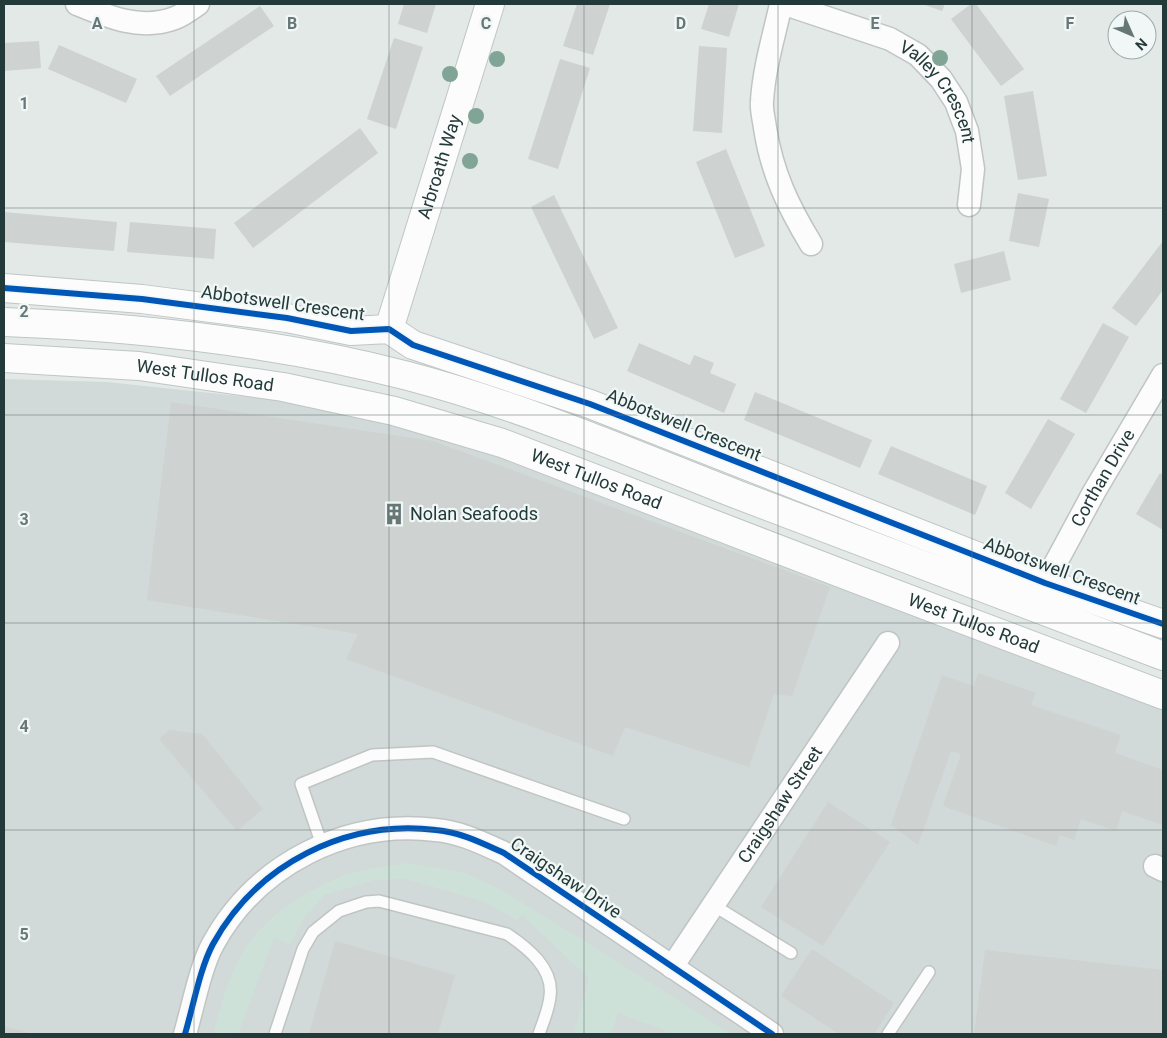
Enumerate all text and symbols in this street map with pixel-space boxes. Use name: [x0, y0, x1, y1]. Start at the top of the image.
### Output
north arrow: [1107, 10, 1157, 60]
text: A: [92, 14, 103, 33]
text: B: [287, 14, 297, 33]
text: C: [481, 14, 491, 33]
text: D: [676, 14, 686, 33]
text: E: [871, 14, 880, 33]
text: F: [1066, 14, 1075, 33]
text: N: [1132, 35, 1150, 53]
street label: Valley Crescent: [896, 36, 980, 145]
text: 1: [19, 94, 29, 113]
street label: Arbroath Way: [413, 111, 465, 221]
street label: Abbotswell Crescent: [200, 281, 366, 324]
text: 2: [19, 302, 29, 321]
street label: West Tullos Road: [135, 355, 275, 396]
street label: Abbotswell Crescent: [604, 384, 765, 465]
street label: Corthan Drive: [1066, 425, 1139, 530]
street label: West Tullos Road: [528, 444, 665, 513]
building icon: Nolan Seafoods: [381, 501, 407, 527]
place label: Nolan Seafoods: [410, 503, 538, 524]
text: 3: [19, 510, 29, 529]
street label: Abbotswell Crescent: [981, 532, 1143, 609]
street label: West Tullos Road: [905, 589, 1042, 657]
text: 4: [19, 717, 29, 736]
street label: Craigshaw Street: [733, 742, 826, 867]
street label: Craigshaw Drive: [507, 833, 626, 922]
text: 5: [19, 925, 29, 944]

